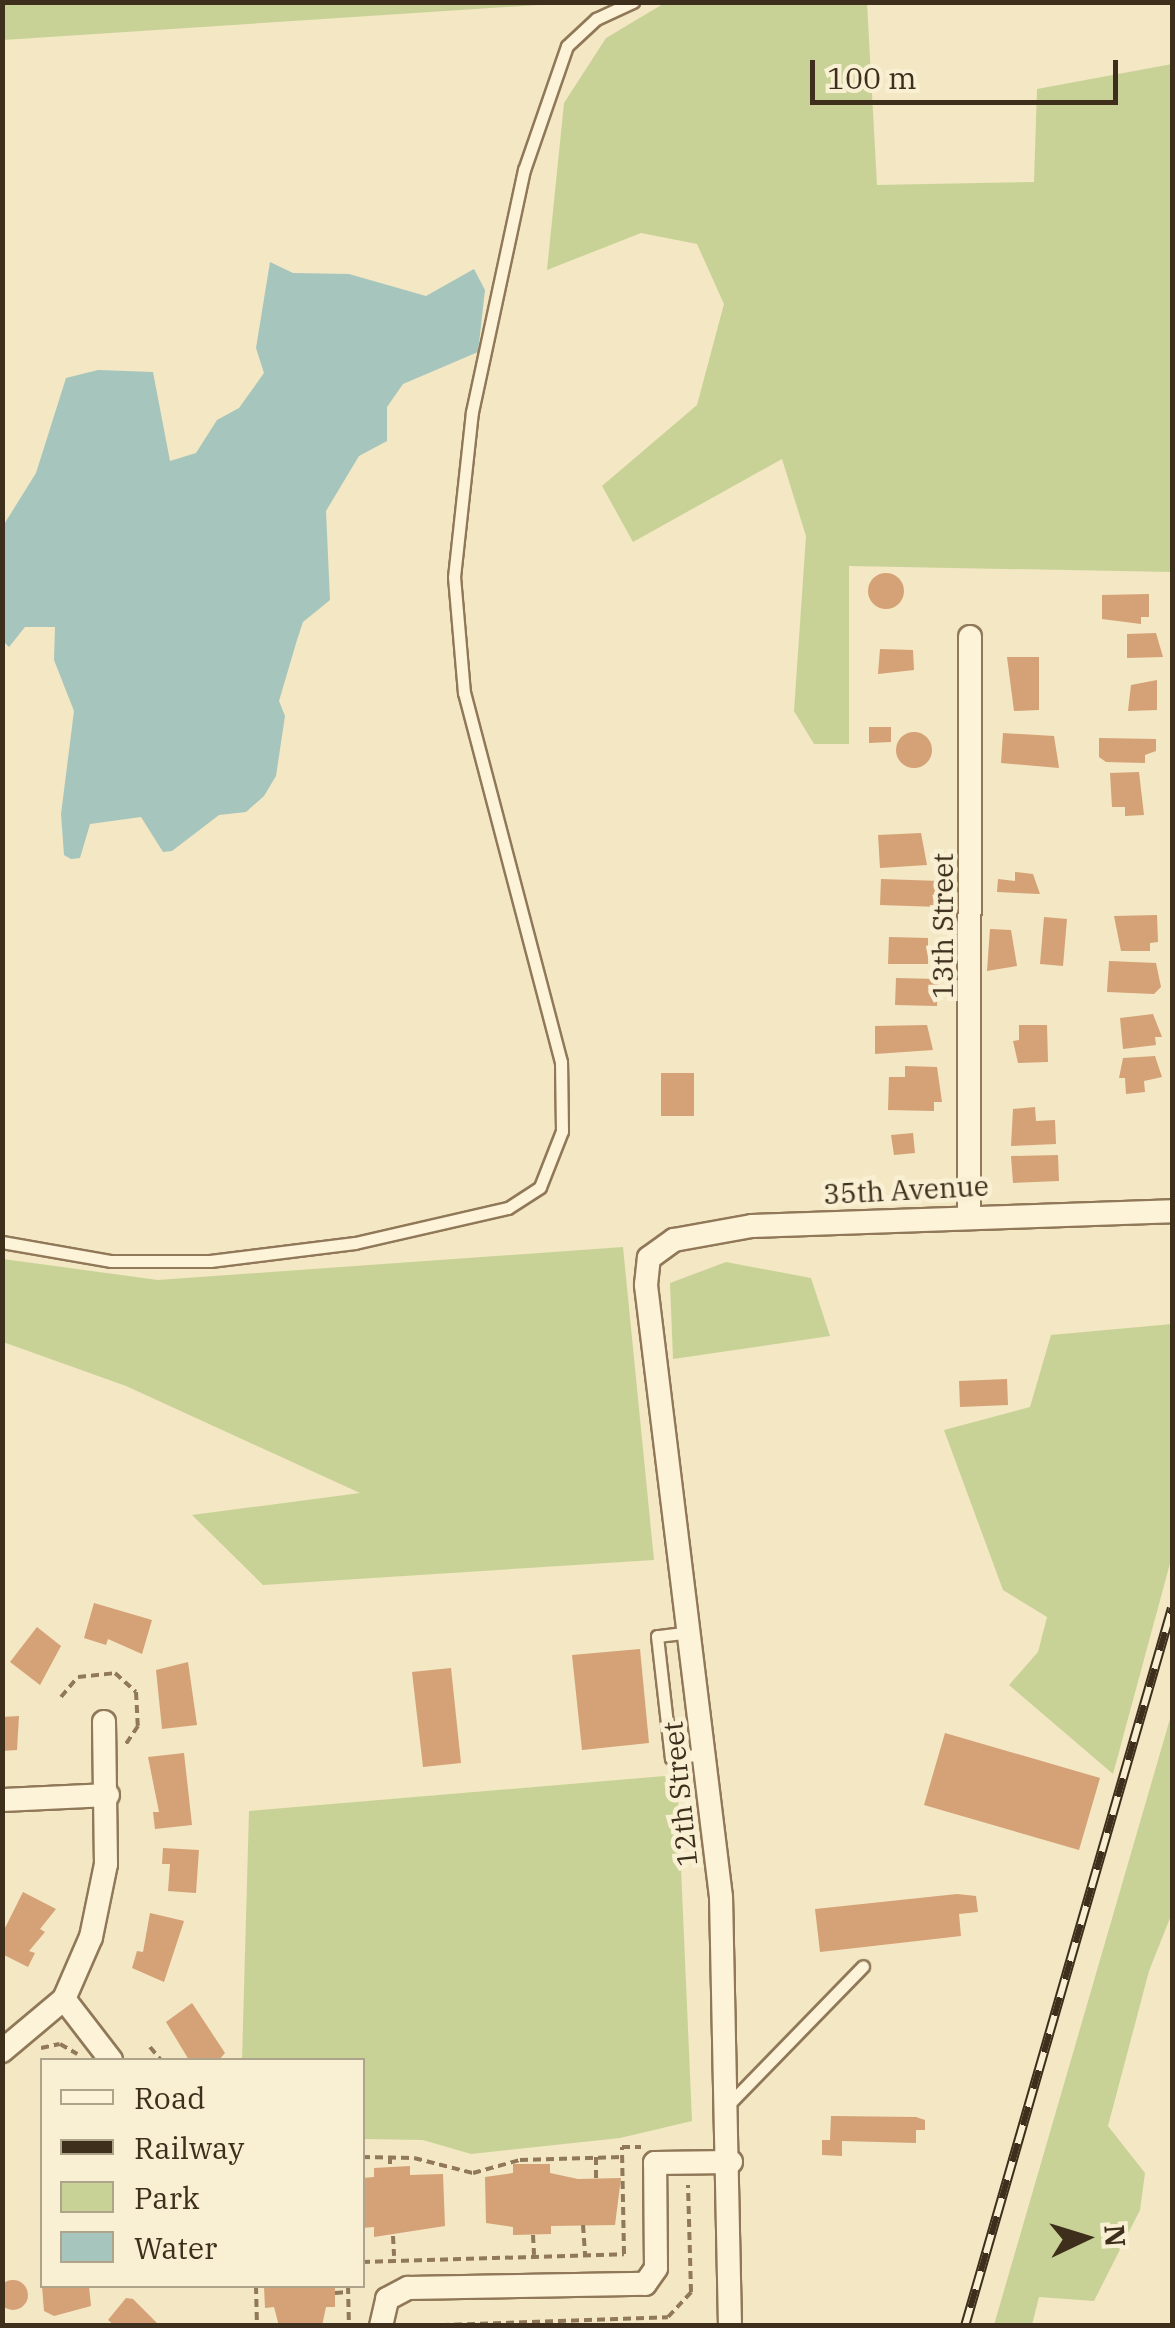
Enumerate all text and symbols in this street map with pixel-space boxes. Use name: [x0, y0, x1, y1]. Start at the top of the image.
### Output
scale bar: [815, 40, 1122, 102]
text: 100 m: [827, 58, 917, 97]
street label: 13th Street: [926, 853, 960, 999]
street label: 35th Avenue: [822, 1169, 990, 1211]
street label: 12th Street: [656, 1720, 704, 1868]
legend: [40, 2058, 365, 2288]
text: Road: [134, 2078, 206, 2117]
text: Railway: [134, 2128, 244, 2167]
text: Park: [134, 2178, 200, 2217]
north arrow: [1035, 2188, 1135, 2288]
text: N: [1096, 2224, 1135, 2248]
text: Water: [134, 2228, 217, 2267]

